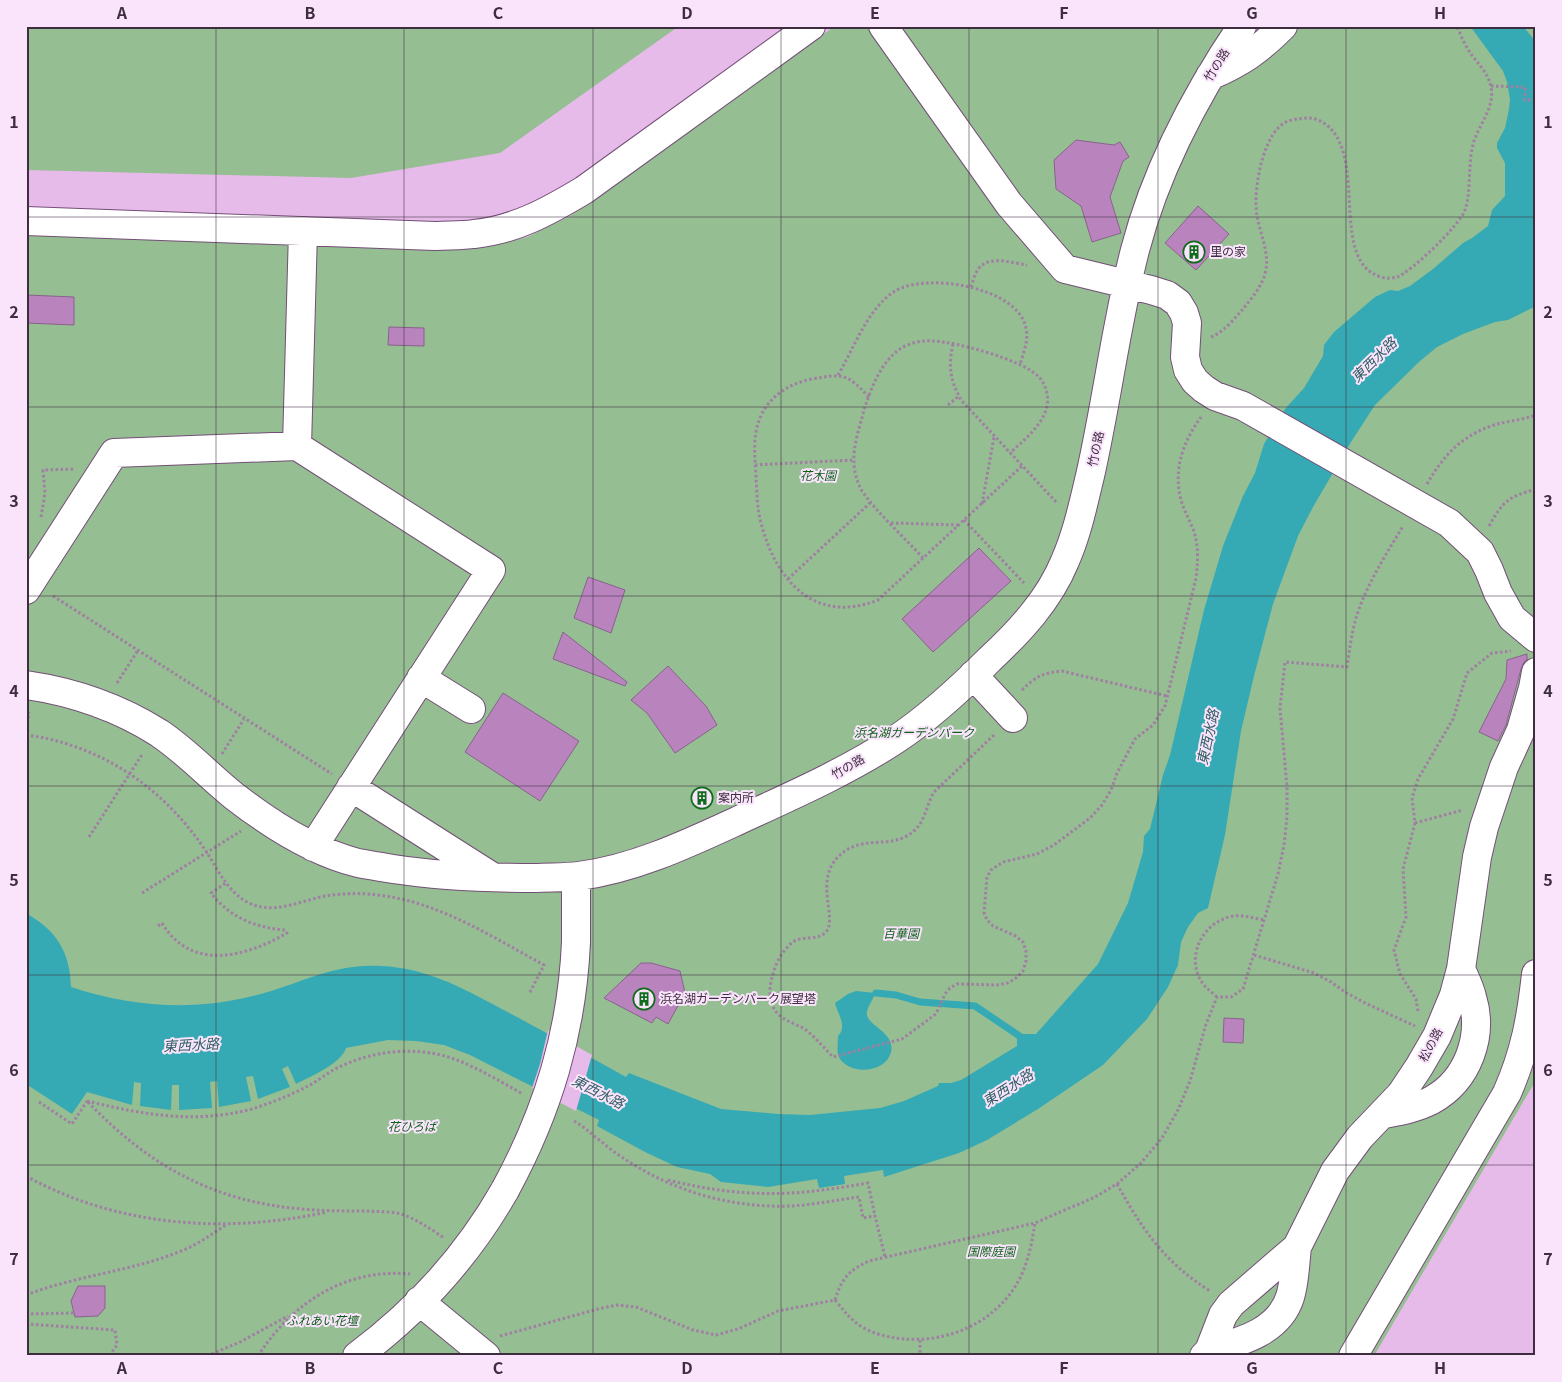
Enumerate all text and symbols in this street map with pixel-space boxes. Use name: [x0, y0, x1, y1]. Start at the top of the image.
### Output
text: A: [116, 0, 128, 24]
text: B: [305, 0, 316, 24]
text: C: [493, 0, 504, 24]
text: D: [681, 0, 693, 24]
text: E: [870, 0, 880, 24]
text: F: [1059, 0, 1069, 24]
text: G: [1246, 0, 1258, 24]
text: H: [1434, 0, 1446, 24]
street label: 竹の路: [1199, 44, 1232, 84]
text: 1: [9, 109, 19, 133]
text: 1: [1543, 109, 1553, 133]
building icon: 里の家: [1182, 240, 1206, 264]
place label: 里の家: [1210, 242, 1246, 259]
text: 2: [9, 299, 19, 323]
text: 2: [1543, 299, 1553, 323]
water label: 東西水路: [1346, 332, 1401, 386]
street label: 竹の路: [1082, 429, 1107, 468]
park label: 花木園: [800, 466, 838, 483]
text: 3: [9, 488, 19, 512]
text: 3: [1543, 488, 1553, 512]
text: 4: [9, 678, 19, 702]
text: 4: [1543, 678, 1553, 702]
water label: 東西水路: [1191, 706, 1223, 766]
park label: 浜名湖ガーデンパーク: [854, 723, 975, 740]
street label: 竹の路: [827, 749, 867, 782]
building icon: 案内所: [690, 786, 714, 810]
place label: 案内所: [718, 788, 754, 805]
text: 5: [9, 867, 19, 891]
text: 5: [1543, 867, 1553, 891]
park label: 百華園: [883, 924, 921, 941]
building icon: 浜名湖ガーデンパーク展望塔: [632, 987, 656, 1011]
place label: 浜名湖ガーデンパーク展望塔: [660, 989, 816, 1006]
street label: 松の路: [1414, 1024, 1446, 1064]
water label: 東西水路: [162, 1032, 220, 1055]
text: 6: [9, 1057, 19, 1081]
text: 6: [1543, 1057, 1553, 1081]
water label: 東西水路: [978, 1063, 1037, 1110]
water label: 東西水路: [569, 1069, 629, 1113]
park label: 花ひろば: [388, 1117, 438, 1134]
park label: 国際庭園: [967, 1242, 1017, 1259]
text: 7: [9, 1246, 19, 1270]
text: 7: [1543, 1246, 1553, 1270]
park label: ふれあい花壇: [286, 1311, 360, 1328]
text: A: [116, 1355, 128, 1379]
text: B: [305, 1355, 316, 1379]
text: C: [493, 1355, 504, 1379]
text: D: [681, 1355, 693, 1379]
text: E: [870, 1355, 880, 1379]
text: F: [1059, 1355, 1069, 1379]
text: G: [1246, 1355, 1258, 1379]
text: H: [1434, 1355, 1446, 1379]

